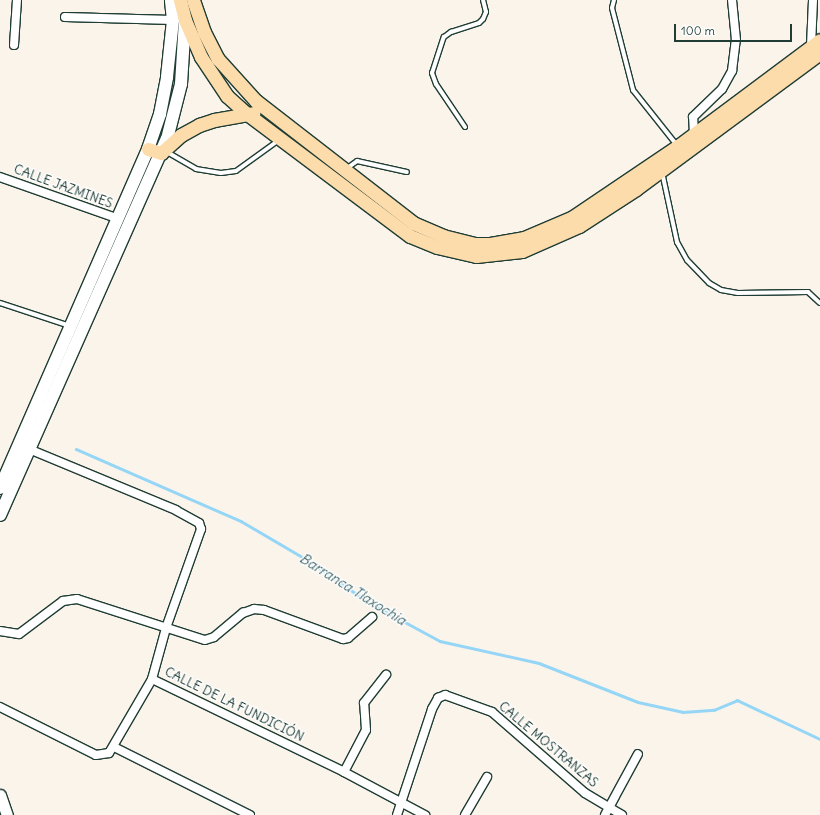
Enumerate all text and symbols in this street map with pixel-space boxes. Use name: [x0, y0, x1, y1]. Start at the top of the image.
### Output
scale bar: [676, 16, 794, 42]
text: 100 m: [681, 23, 715, 38]
street label: CALLE JAZMINES: [11, 162, 115, 212]
water label: Barranca Tlaxochia: [297, 550, 409, 628]
street label: CALLE DE LA FUNDICIÓN: [162, 664, 306, 746]
street label: CALLE MOSTRANZAS: [495, 699, 601, 791]

